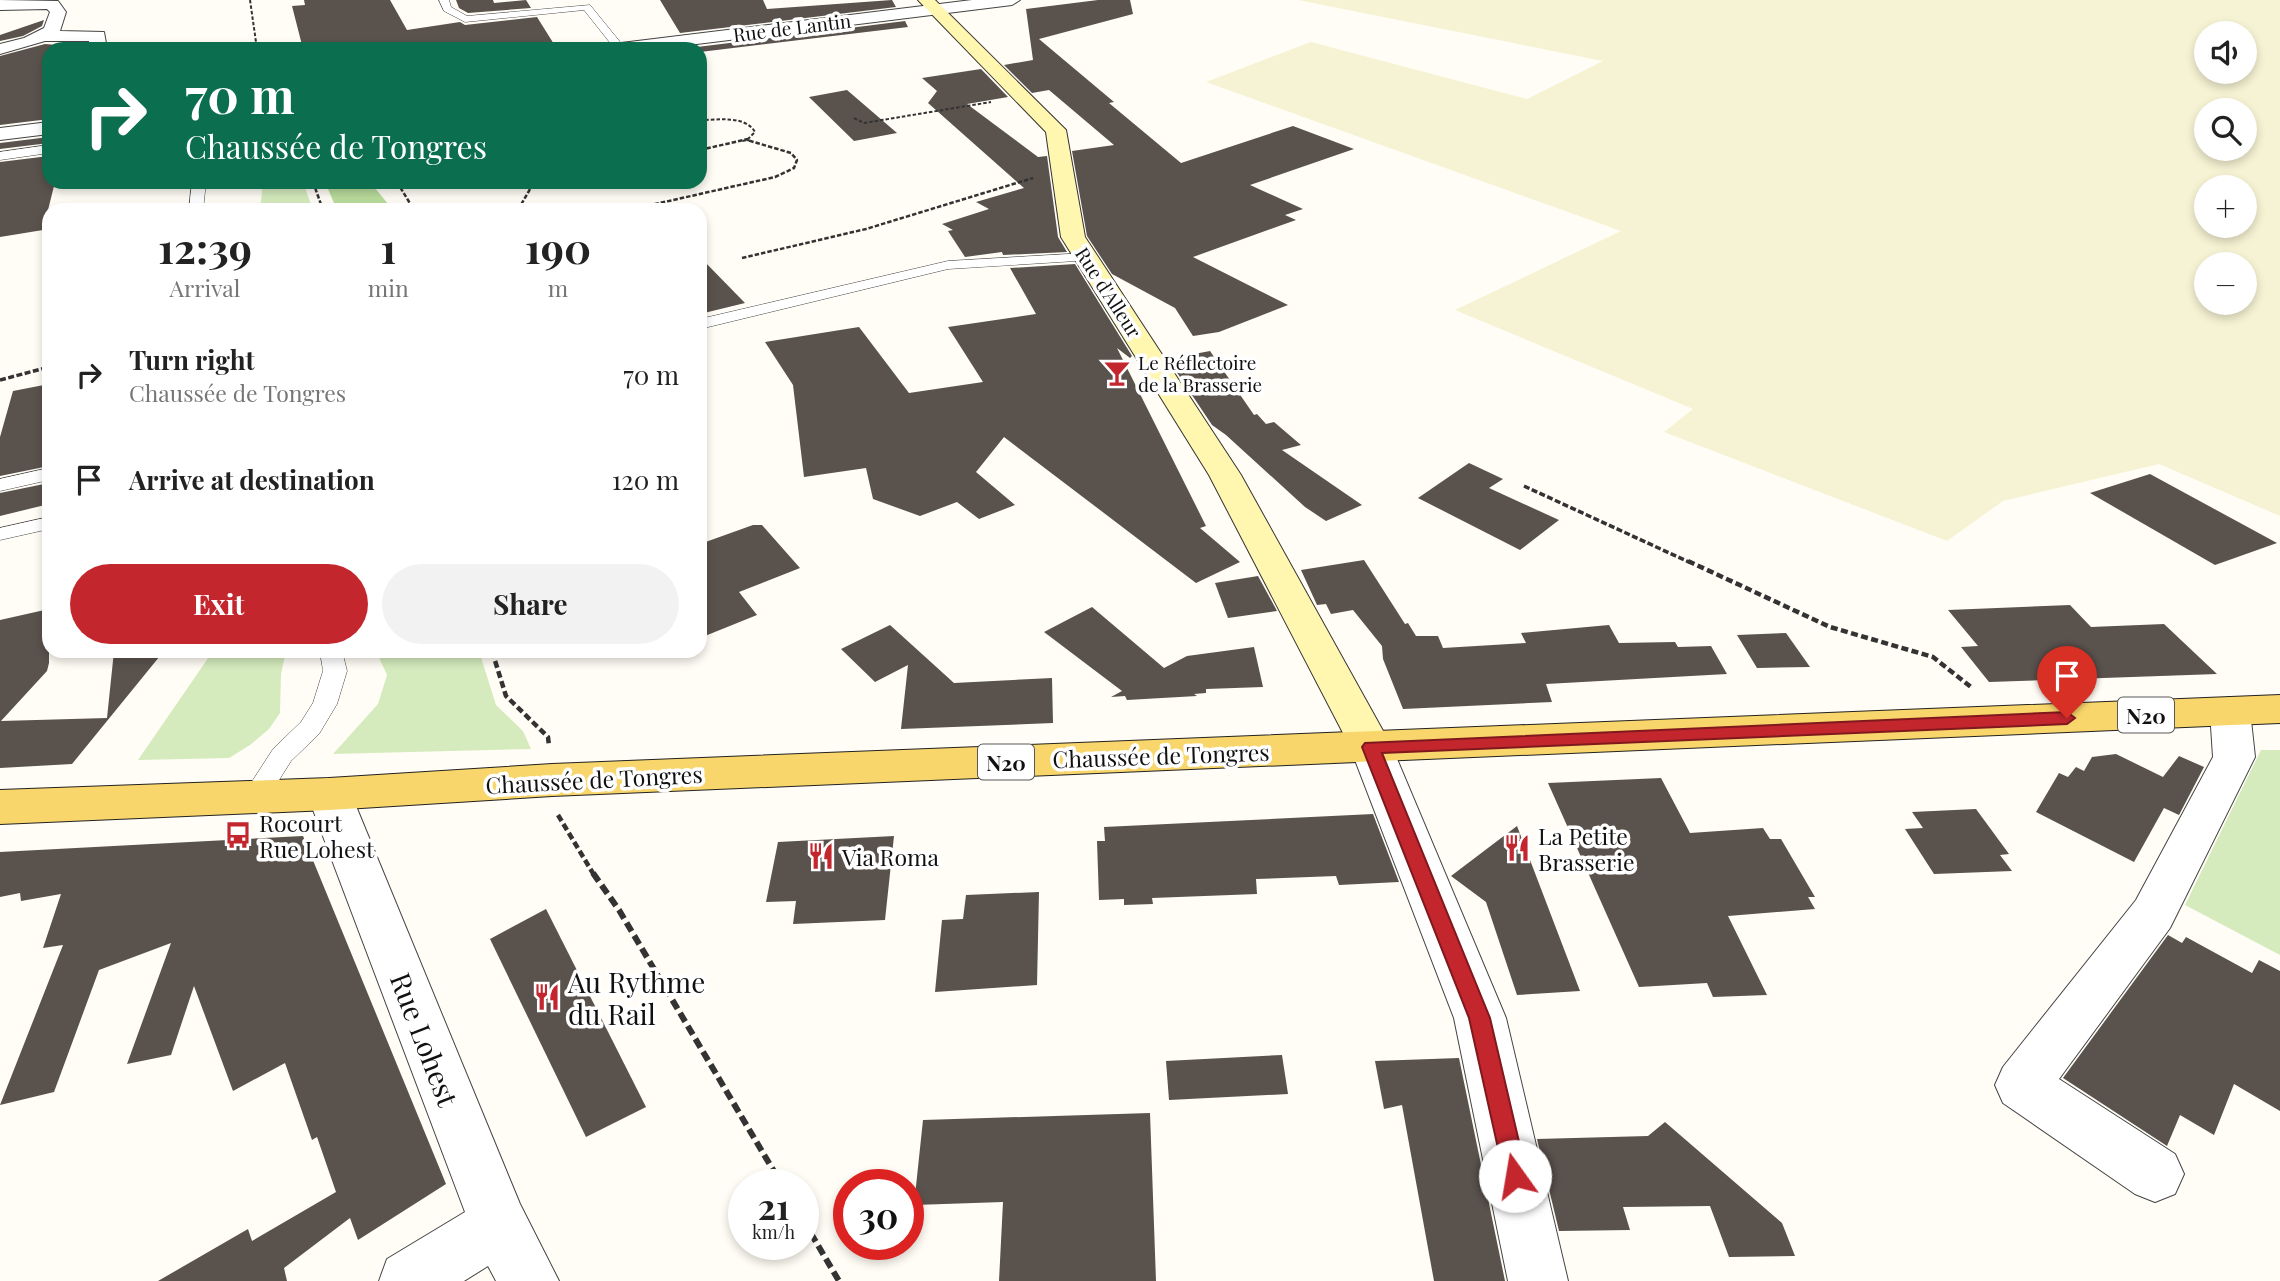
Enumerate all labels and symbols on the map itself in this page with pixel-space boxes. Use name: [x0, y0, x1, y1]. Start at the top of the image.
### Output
street label: Rue de Lantin: [732, 7, 853, 47]
street label: Rue d'Alleur: [1070, 242, 1148, 343]
place label: Le Réflectoire de la Brasserie: [1138, 349, 1262, 397]
bar icon: Le Réflectoire de la Brasserie: [1102, 358, 1132, 388]
pin: [2037, 646, 2097, 718]
road number: N20: [2118, 698, 2174, 732]
street label: Chaussée de Tongres: [1052, 736, 1270, 774]
road number: N20: [978, 744, 1034, 780]
street label: Chaussée de Tongres: [485, 758, 703, 800]
place label: Rocourt Rue Lohest: [259, 807, 375, 864]
bus stop icon: Rocourt Rue Lohest: [223, 820, 253, 850]
place label: La Petite Brasserie: [1538, 820, 1635, 877]
restaurant icon: La Petite Brasserie: [1502, 833, 1532, 863]
restaurant icon: Via Roma: [806, 841, 836, 871]
place label: Via Roma: [841, 841, 939, 872]
place label: Au Rythme du Rail: [567, 963, 705, 1032]
street label: Rue Lohest: [383, 967, 468, 1112]
restaurant icon: Au Rythme du Rail: [532, 982, 562, 1012]
position arrow: [1478, 1139, 1552, 1213]
speed limit sign: 30: [833, 1169, 924, 1260]

